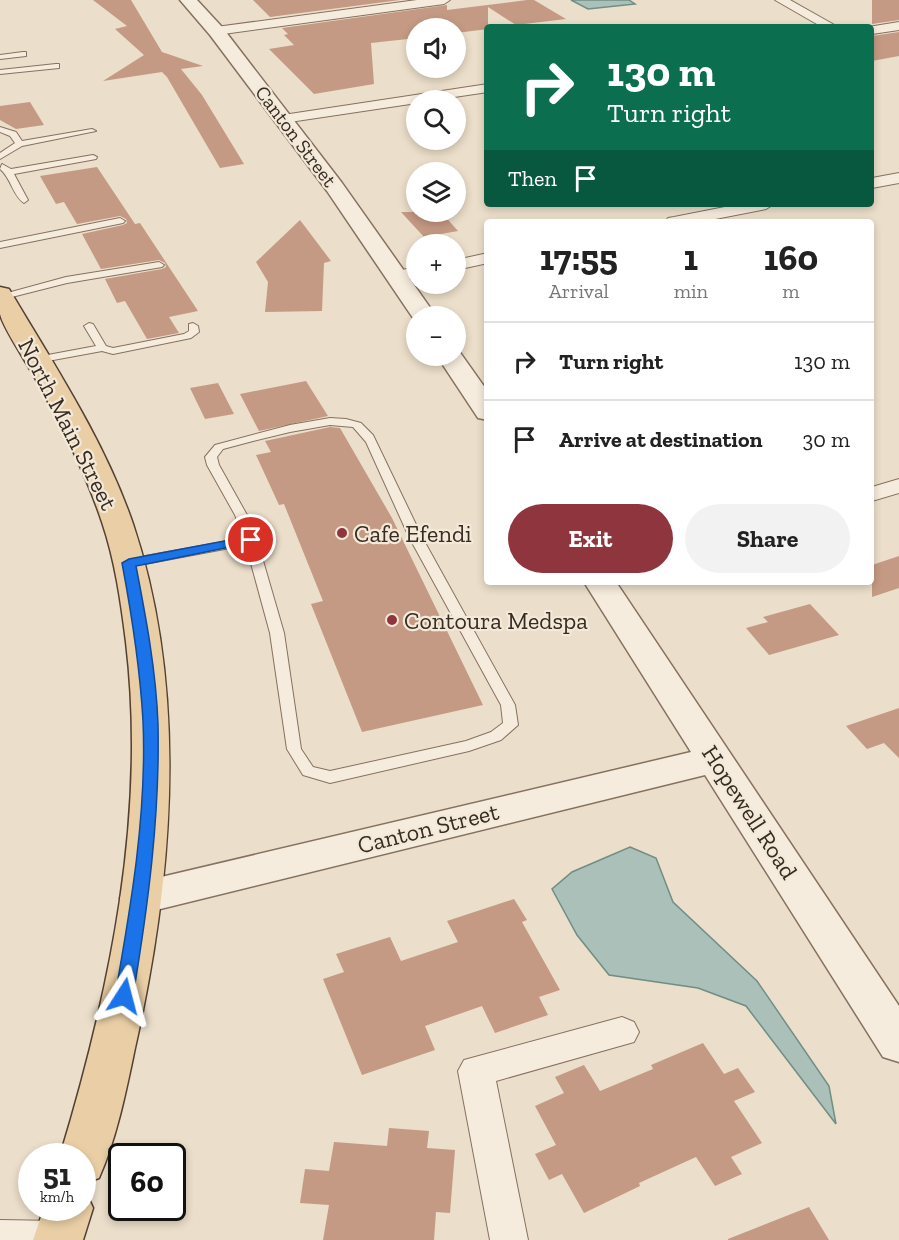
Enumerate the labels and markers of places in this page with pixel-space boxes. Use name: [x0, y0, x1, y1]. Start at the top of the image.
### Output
pin: [225, 514, 276, 565]
place label: Cafe Efendi: [354, 519, 472, 548]
marker: Cafe Efendi: [335, 526, 349, 540]
place label: Contoura Medspa: [404, 606, 588, 635]
marker: Contoura Medspa: [385, 613, 399, 627]

